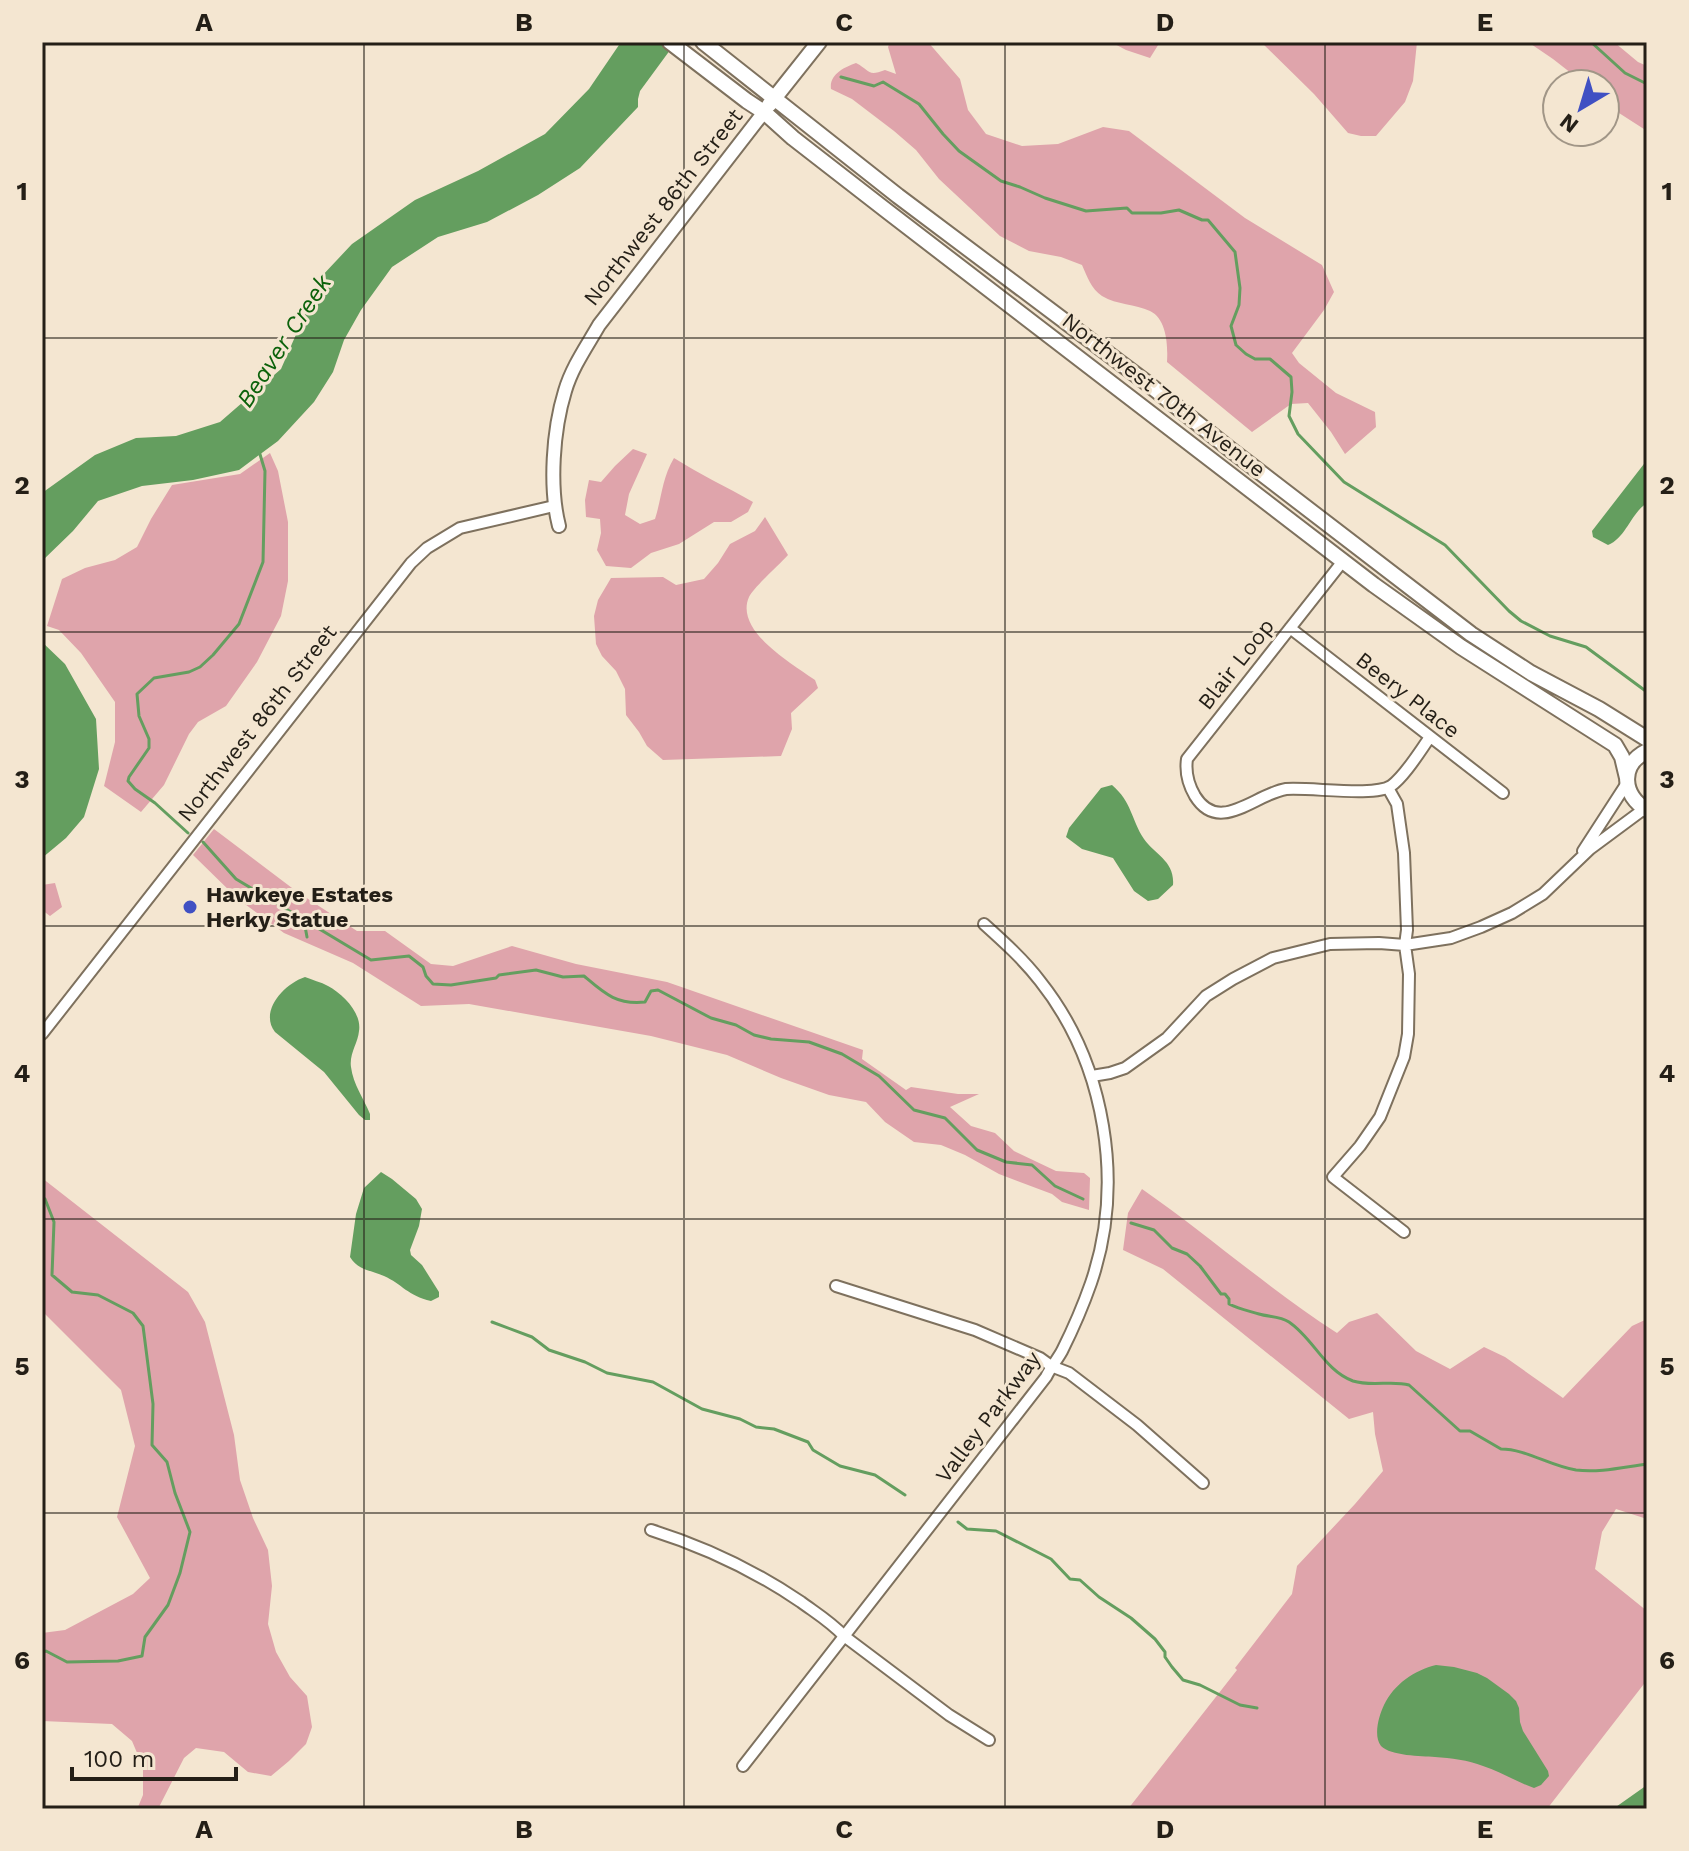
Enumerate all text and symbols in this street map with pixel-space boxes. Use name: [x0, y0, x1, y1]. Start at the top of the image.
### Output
text: A: [195, 7, 213, 37]
text: B: [515, 7, 533, 37]
text: C: [835, 7, 853, 37]
text: D: [1156, 7, 1174, 37]
text: E: [1477, 7, 1493, 37]
north arrow: [1541, 68, 1621, 148]
street label: Northwest 86th Street: [578, 104, 748, 310]
text: N: [1555, 108, 1583, 138]
text: 1: [16, 176, 28, 206]
text: 1: [1661, 176, 1673, 206]
water label: Beaver Creek: [231, 269, 338, 412]
street label: Northwest 70th Avenue: [1057, 308, 1271, 482]
text: 2: [14, 470, 30, 500]
text: 2: [1659, 470, 1675, 500]
street label: Blair Loop: [1193, 614, 1279, 714]
street label: Northwest 86th Street: [172, 620, 342, 826]
street label: Beery Place: [1351, 647, 1465, 743]
text: 3: [14, 764, 30, 794]
text: 3: [1659, 764, 1675, 794]
place label: Hawkeye Estates Herky Statue: [206, 882, 393, 932]
marker: Hawkeye Estates Herky Statue: [181, 898, 199, 916]
text: 4: [14, 1058, 31, 1088]
text: 4: [1659, 1058, 1676, 1088]
street label: Valley Parkway: [930, 1346, 1046, 1488]
text: 5: [14, 1351, 30, 1381]
text: 5: [1659, 1351, 1675, 1381]
text: 6: [14, 1645, 30, 1675]
text: 6: [1659, 1645, 1675, 1675]
scale bar: [72, 1731, 236, 1781]
text: 100 m: [84, 1745, 154, 1773]
text: A: [195, 1814, 213, 1844]
text: B: [515, 1814, 533, 1844]
text: C: [835, 1814, 853, 1844]
text: D: [1156, 1814, 1174, 1844]
text: E: [1477, 1814, 1493, 1844]

